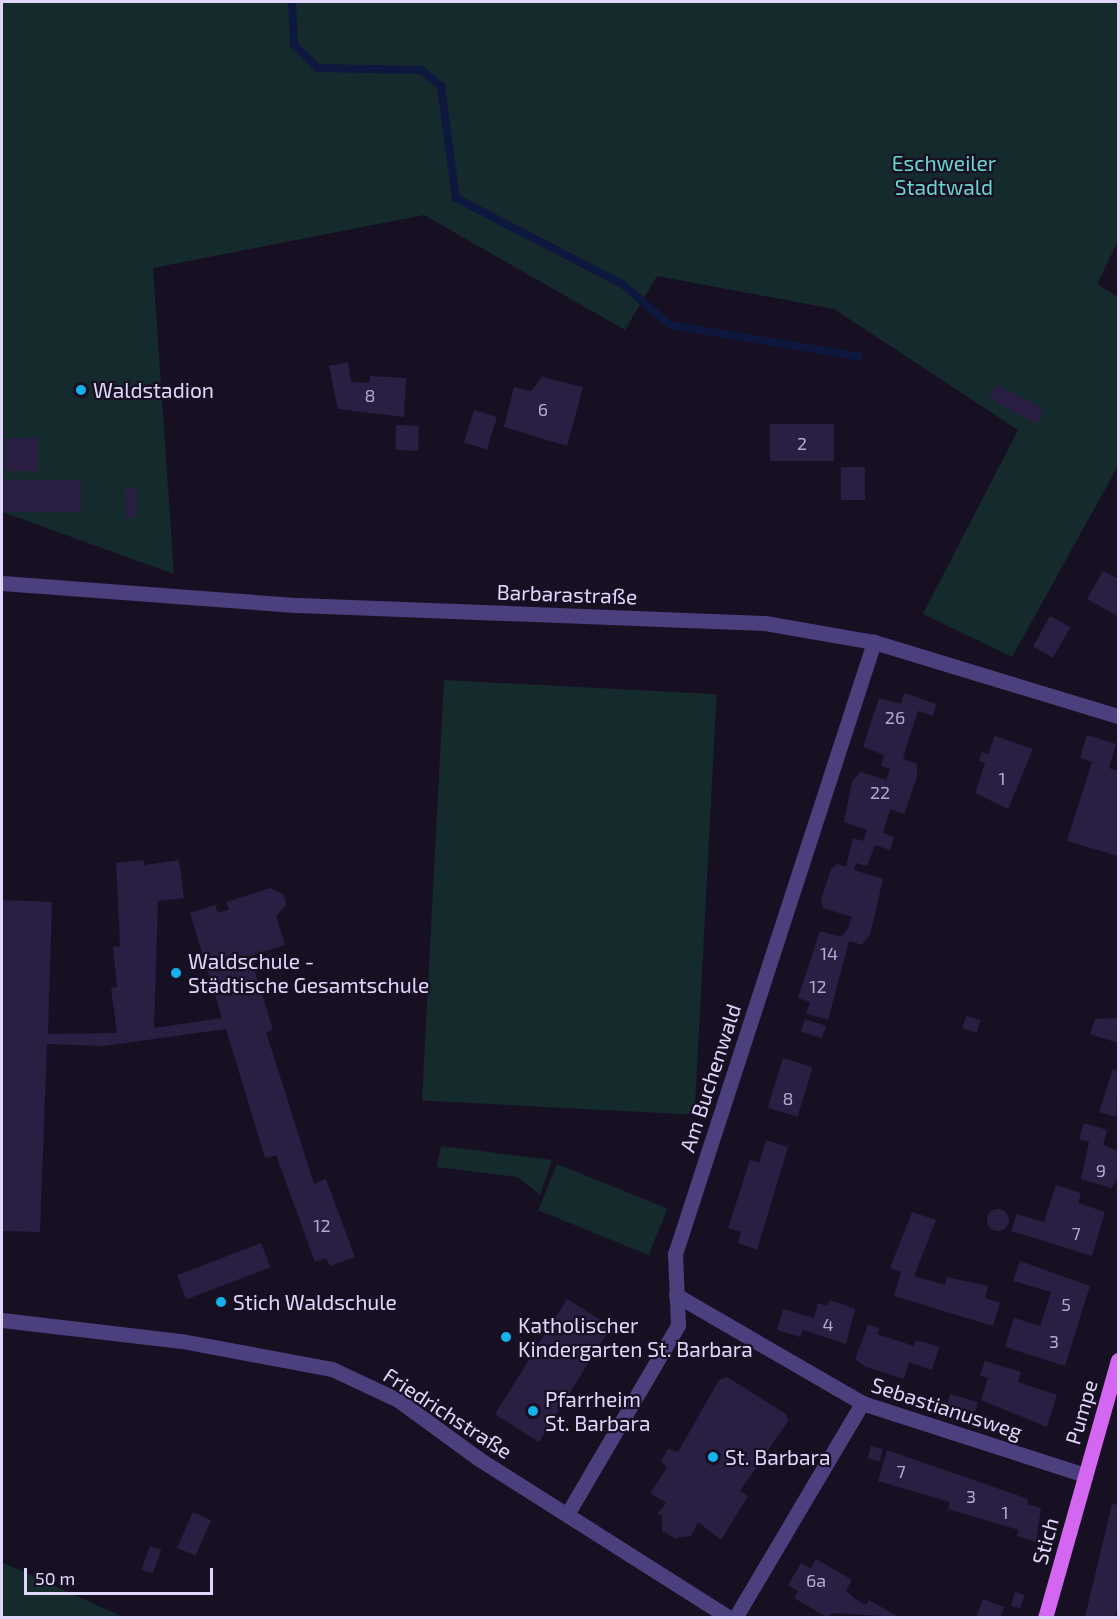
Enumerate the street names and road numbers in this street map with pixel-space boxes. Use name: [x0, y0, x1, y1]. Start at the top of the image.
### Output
street label: Barbarastraße: [496, 579, 638, 609]
street label: Am Buchenwald: [674, 1001, 746, 1155]
street label: Friedrichstraße: [379, 1362, 517, 1464]
street label: Sebastianusweg: [868, 1372, 1026, 1444]
street label: Pumpe: [1060, 1377, 1102, 1447]
street label: Stich: [1027, 1515, 1063, 1567]

